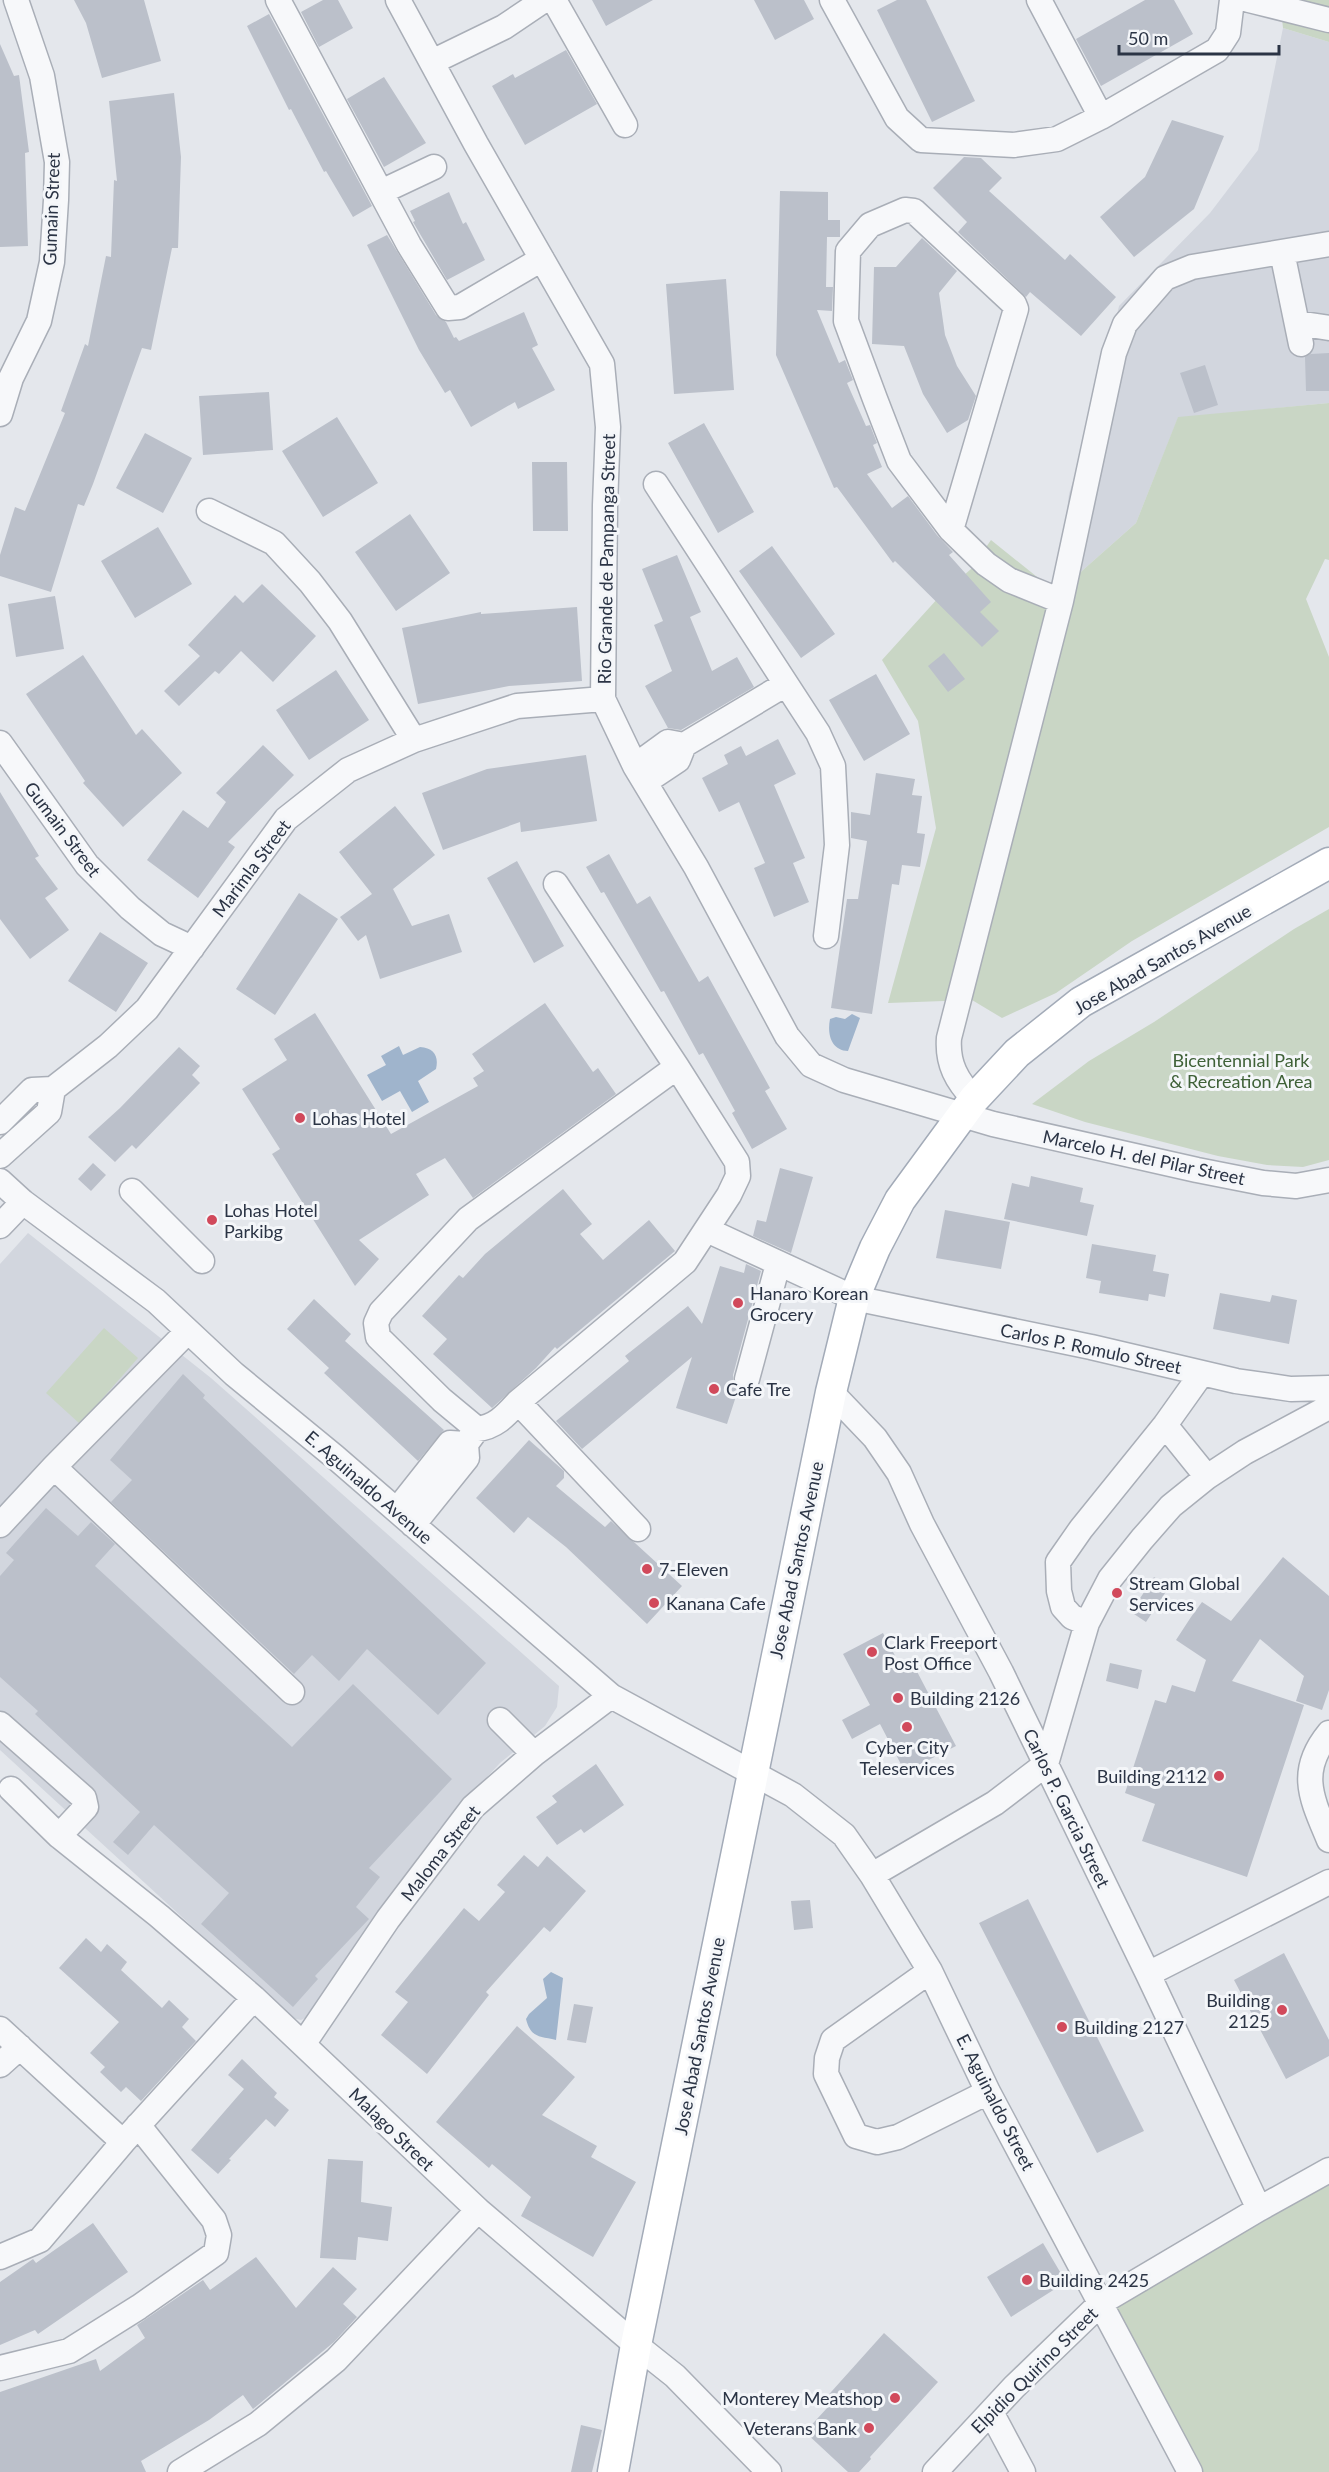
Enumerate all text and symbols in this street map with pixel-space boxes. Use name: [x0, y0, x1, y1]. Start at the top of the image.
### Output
scale bar: [1119, 18, 1280, 56]
text: 50 m: [1128, 27, 1168, 49]
street label: Gumain Street: [38, 152, 64, 266]
street label: Rio Grande de Pampanga Street: [593, 433, 619, 685]
street label: Gumain Street: [20, 777, 106, 881]
street label: Marimla Street: [207, 815, 295, 921]
street label: Jose Abad Santos Avenue: [1069, 899, 1255, 1019]
park label: Bicentennial Park & Recreation Area: [1170, 1049, 1312, 1092]
place label: Lohas Hotel: [312, 1107, 406, 1129]
marker: Lohas Hotel: [293, 1111, 307, 1125]
street label: Marcelo H. del Pilar Street: [1041, 1125, 1248, 1189]
place label: Lohas Hotel Parkibg: [224, 1199, 318, 1242]
marker: Lohas Hotel Parkibg: [205, 1213, 219, 1227]
place label: Hanaro Korean Grocery: [750, 1282, 869, 1325]
marker: Hanaro Korean Grocery: [731, 1296, 745, 1310]
street label: Carlos P. Romulo Street: [999, 1318, 1184, 1378]
place label: Cafe Tre: [726, 1378, 791, 1400]
marker: Cafe Tre: [707, 1382, 721, 1396]
street label: E. Aguinaldo Avenue: [301, 1426, 437, 1548]
street label: Jose Abad Santos Avenue: [764, 1459, 828, 1661]
place label: 7-Eleven: [659, 1558, 729, 1580]
marker: 7-Eleven: [640, 1562, 654, 1576]
place label: Stream Global Services: [1129, 1572, 1240, 1615]
marker: Stream Global Services: [1110, 1586, 1124, 1600]
place label: Kanana Cafe: [666, 1592, 766, 1614]
marker: Kanana Cafe: [647, 1596, 661, 1610]
place label: Clark Freeport Post Office: [884, 1631, 998, 1674]
marker: Clark Freeport Post Office: [865, 1645, 879, 1659]
place label: Building 2126: [910, 1687, 1020, 1709]
marker: Building 2126: [891, 1691, 905, 1705]
marker: Cyber City Teleservices: [900, 1720, 914, 1734]
street label: Carlos P. Garcia Street: [1019, 1725, 1115, 1892]
place label: Cyber City Teleservices: [860, 1736, 955, 1779]
place label: Building 2112: [1097, 1765, 1207, 1787]
marker: Building 2112: [1212, 1769, 1226, 1783]
street label: Maloma Street: [396, 1800, 485, 1905]
street label: Jose Abad Santos Avenue: [669, 1935, 729, 2137]
place label: Building 2125: [1206, 1989, 1270, 2032]
marker: Building 2125: [1275, 2003, 1289, 2017]
place label: Building 2127: [1074, 2016, 1184, 2038]
marker: Building 2127: [1055, 2020, 1069, 2034]
street label: E. Aguinaldo Street: [952, 2030, 1040, 2174]
street label: Malago Street: [345, 2083, 440, 2175]
place label: Building 2425: [1039, 2269, 1149, 2291]
marker: Building 2425: [1020, 2273, 1034, 2287]
street label: Elpidio Quirino Street: [966, 2302, 1102, 2438]
place label: Monterey Meatshop: [722, 2387, 883, 2409]
marker: Monterey Meatshop: [888, 2391, 902, 2405]
place label: Veterans Bank: [743, 2417, 858, 2439]
marker: Veterans Bank: [862, 2421, 876, 2435]

